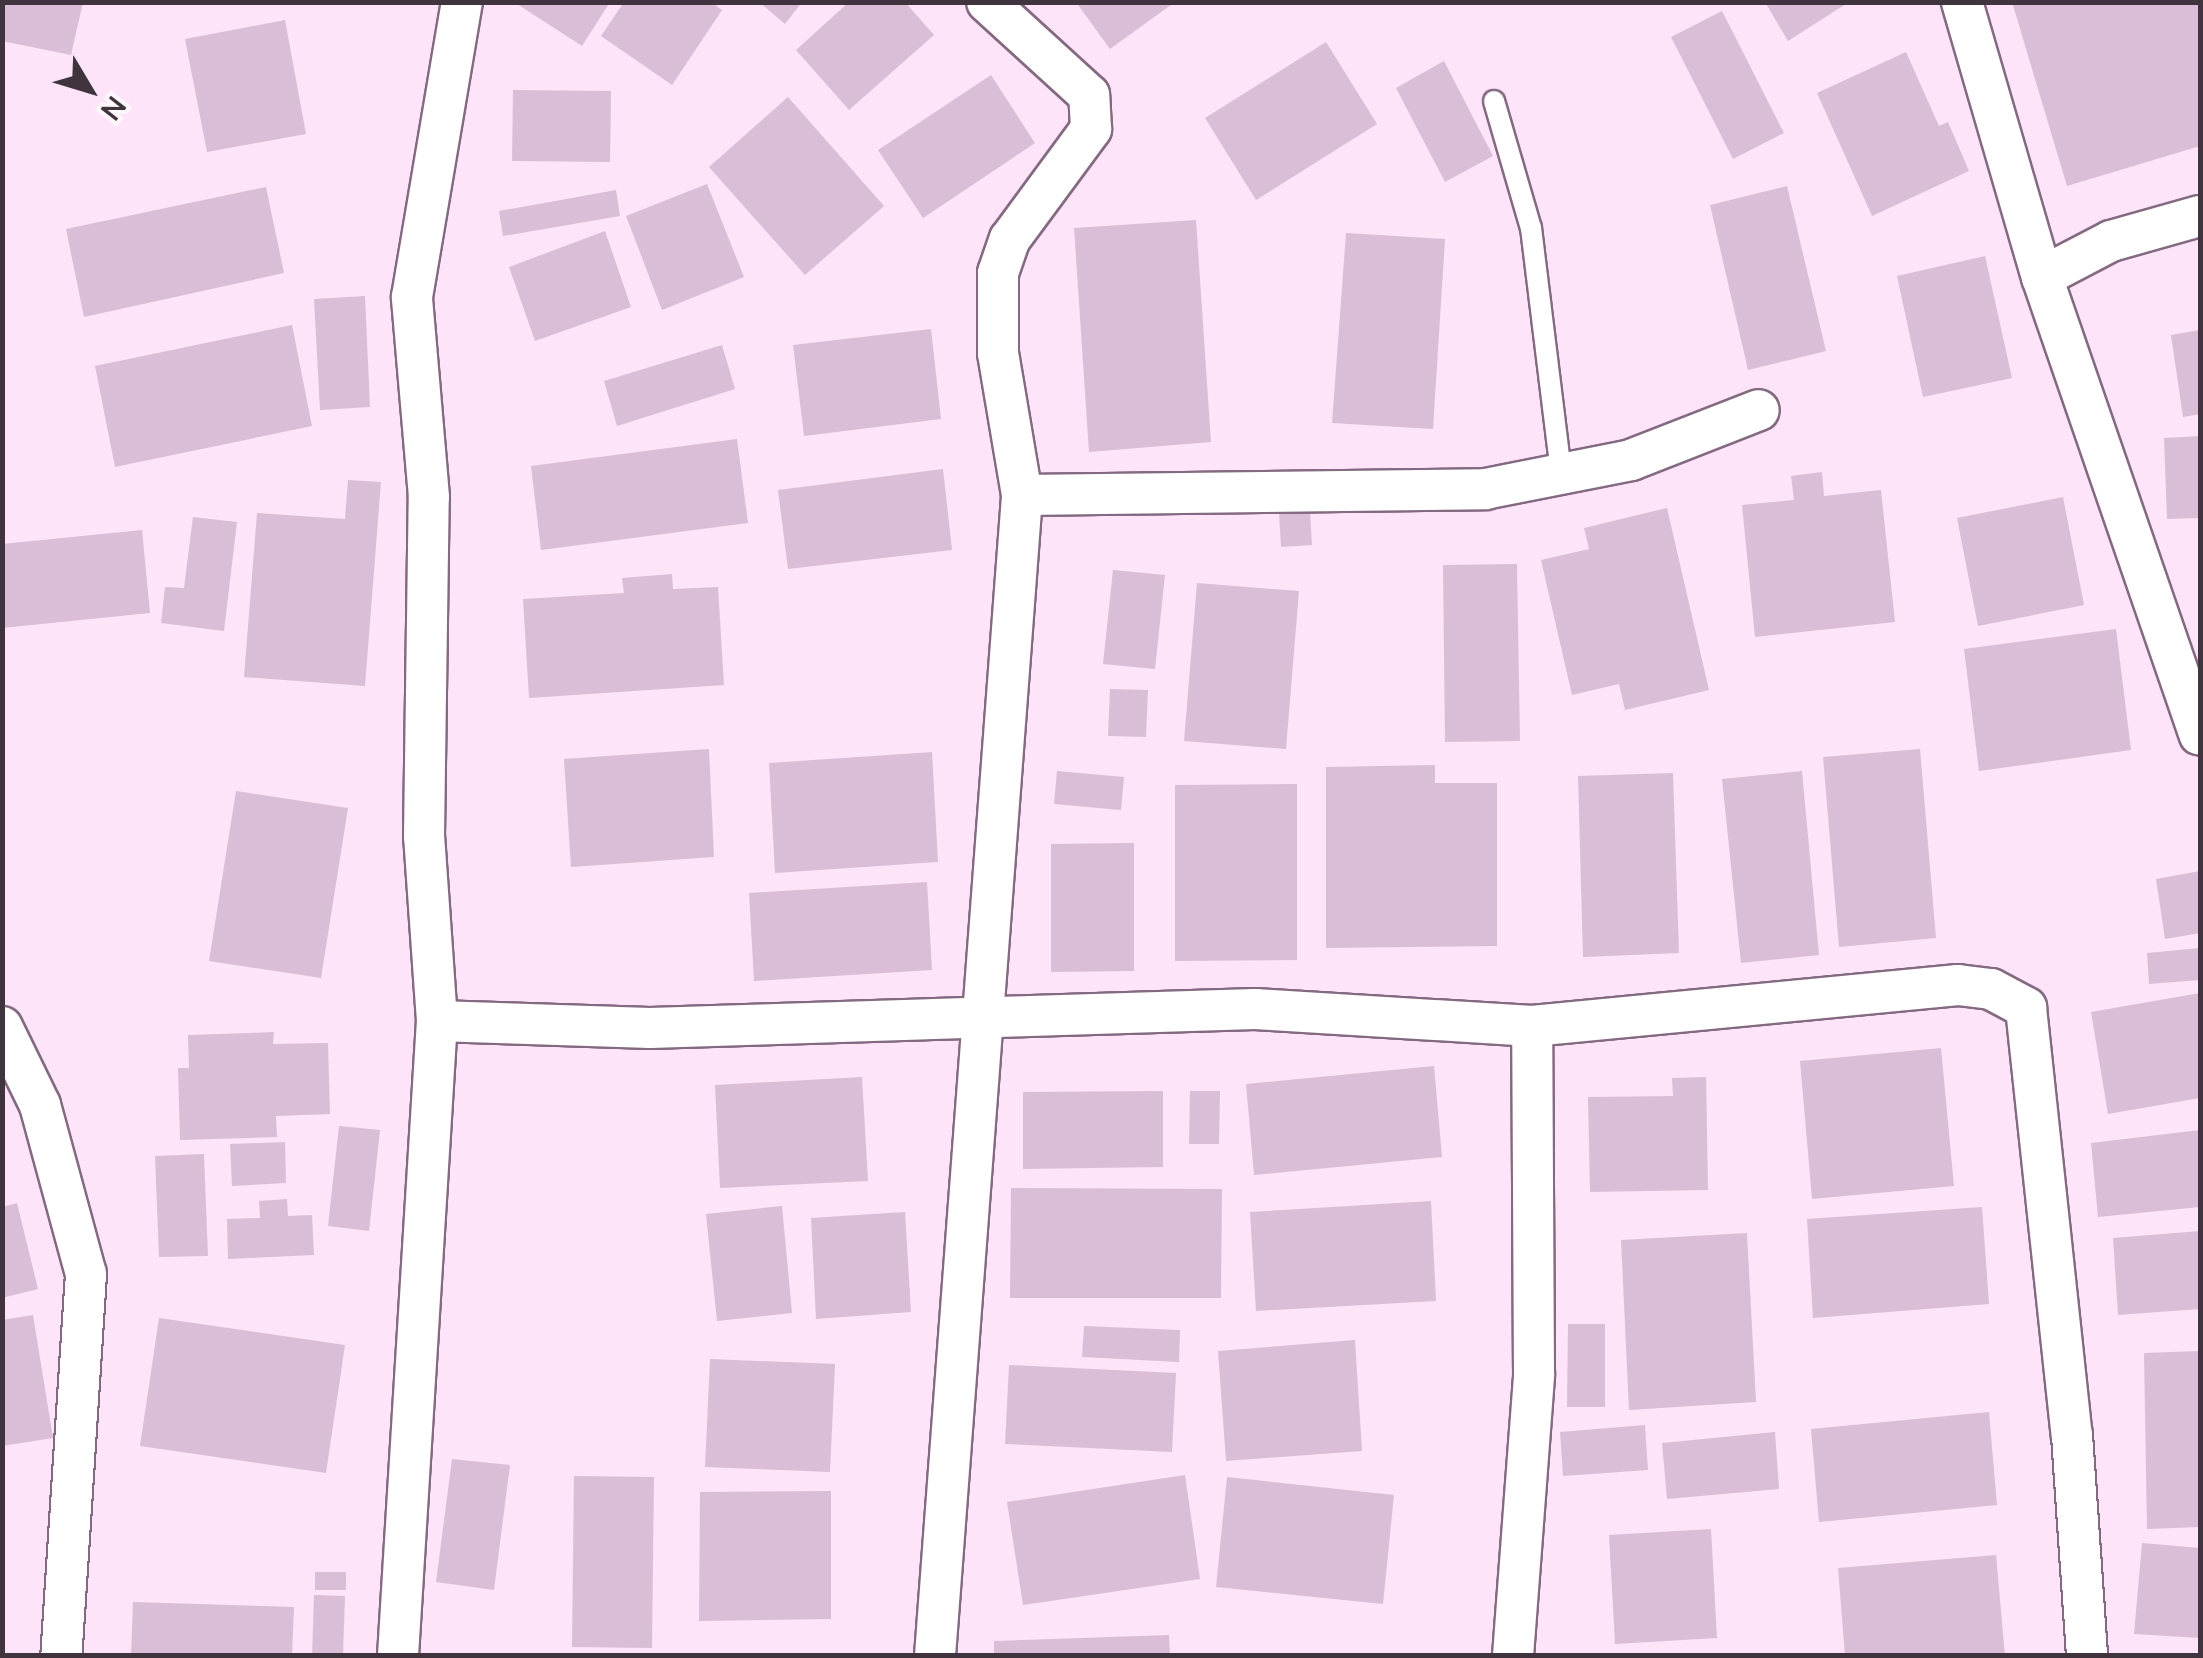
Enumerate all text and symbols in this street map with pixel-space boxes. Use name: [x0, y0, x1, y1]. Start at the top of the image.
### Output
north arrow: [40, 40, 140, 140]
text: N: [94, 90, 134, 128]

